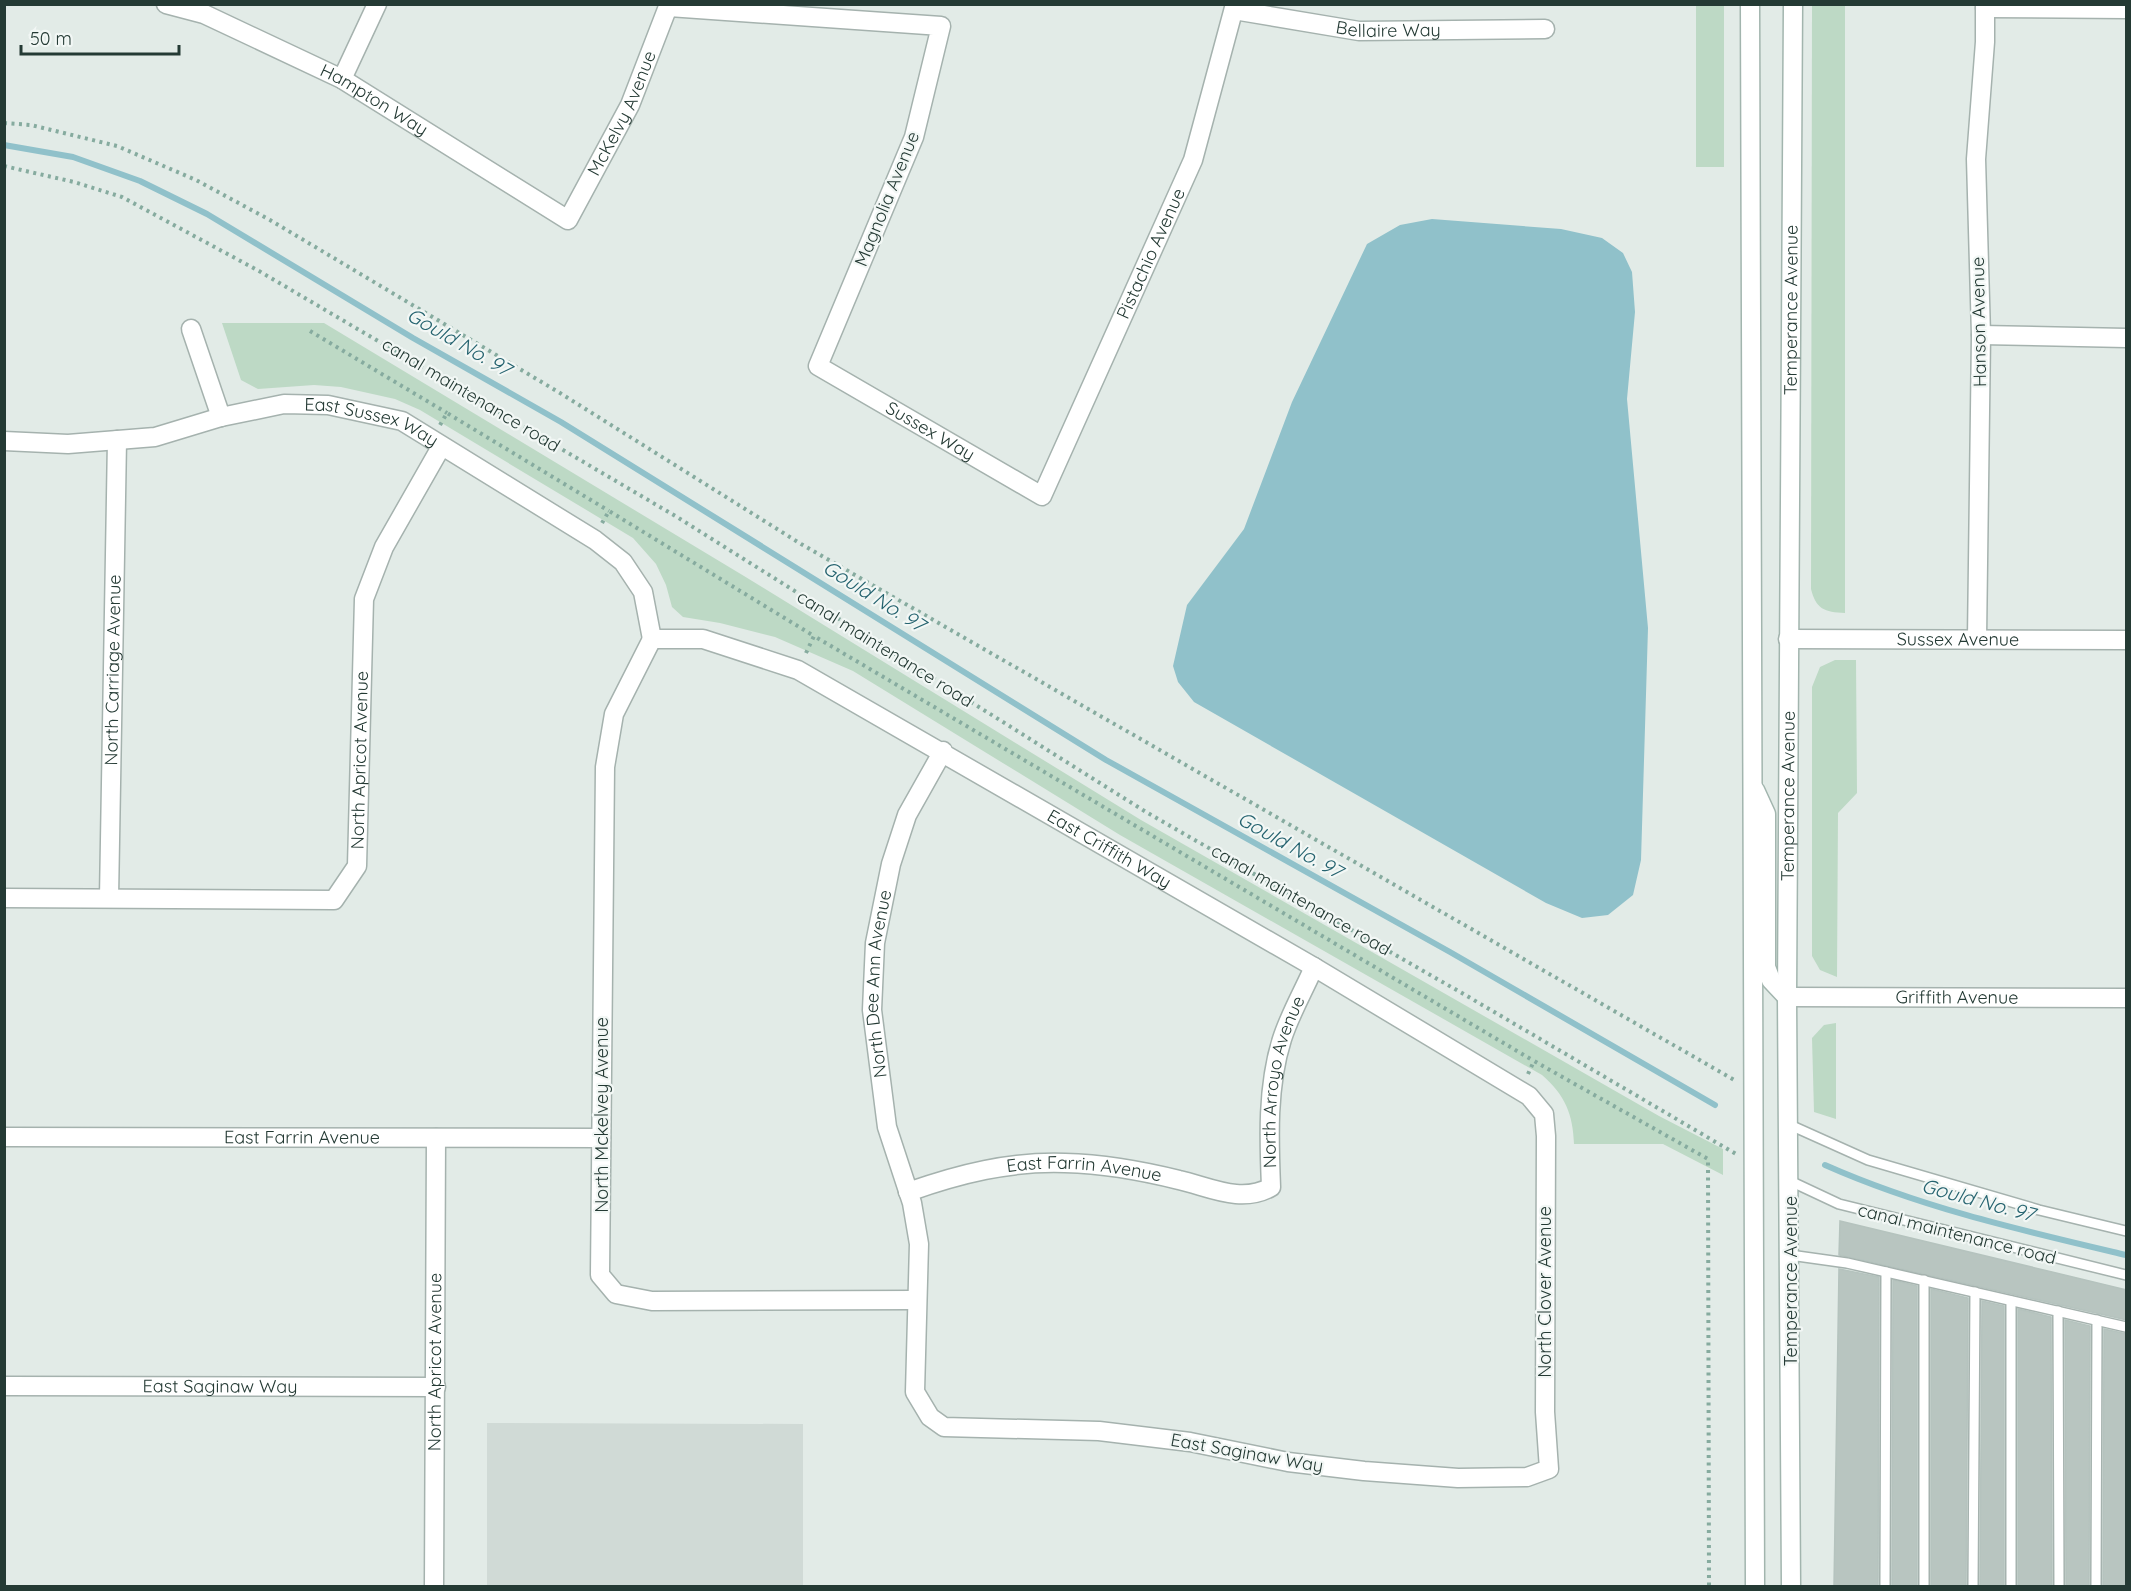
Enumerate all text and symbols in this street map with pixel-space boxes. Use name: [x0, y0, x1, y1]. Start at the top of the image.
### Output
street label: Bellaire Way: [1334, 15, 1441, 42]
scale bar: [21, 18, 178, 56]
text: 50 m: [30, 27, 72, 50]
street label: McKelvy Avenue: [582, 47, 661, 180]
street label: Hampton Way: [317, 58, 432, 141]
street label: Magnolia Avenue: [849, 128, 924, 270]
street label: Pistachio Avenue: [1111, 184, 1190, 322]
street label: Temperance Avenue: [1779, 225, 1803, 395]
street label: Hanson Avenue: [1966, 257, 1991, 387]
water label: Gould No. 97: [403, 302, 519, 383]
street label: canal maintenance road: [378, 332, 564, 457]
street label: East Sussex Way: [304, 392, 443, 452]
street label: Sussex Way: [882, 396, 979, 466]
water label: Gould No. 97: [819, 554, 933, 639]
street label: North Carriage Avenue: [99, 574, 126, 766]
street label: canal maintenance road: [793, 585, 978, 712]
street label: Sussex Avenue: [1897, 627, 2019, 651]
street label: North Apricot Avenue: [345, 671, 373, 850]
street label: Temperance Avenue: [1776, 711, 1800, 881]
street label: East Criffith Way: [1043, 804, 1176, 893]
water label: Gould No. 97: [1234, 806, 1350, 885]
street label: canal maintenance road: [1207, 839, 1395, 960]
street label: North Dee Ann Avenue: [860, 888, 897, 1079]
street label: Griffith Avenue: [1895, 985, 2019, 1009]
street label: North Arroyo Avenue: [1258, 992, 1310, 1168]
street label: North Mckelvey Avenue: [590, 1017, 613, 1213]
street label: East Farrin Avenue: [224, 1125, 380, 1149]
street label: East Farrin Avenue: [1005, 1151, 1164, 1187]
water label: Gould No. 97: [1919, 1172, 2041, 1228]
street label: Temperance Avenue: [1779, 1196, 1802, 1366]
street label: canal maintenance road: [1856, 1198, 2059, 1269]
street label: North Clover Avenue: [1533, 1206, 1556, 1378]
street label: North Apricot Avenue: [423, 1273, 446, 1451]
street label: East Saginaw Way: [143, 1374, 297, 1398]
street label: East Saginaw Way: [1169, 1428, 1325, 1477]

